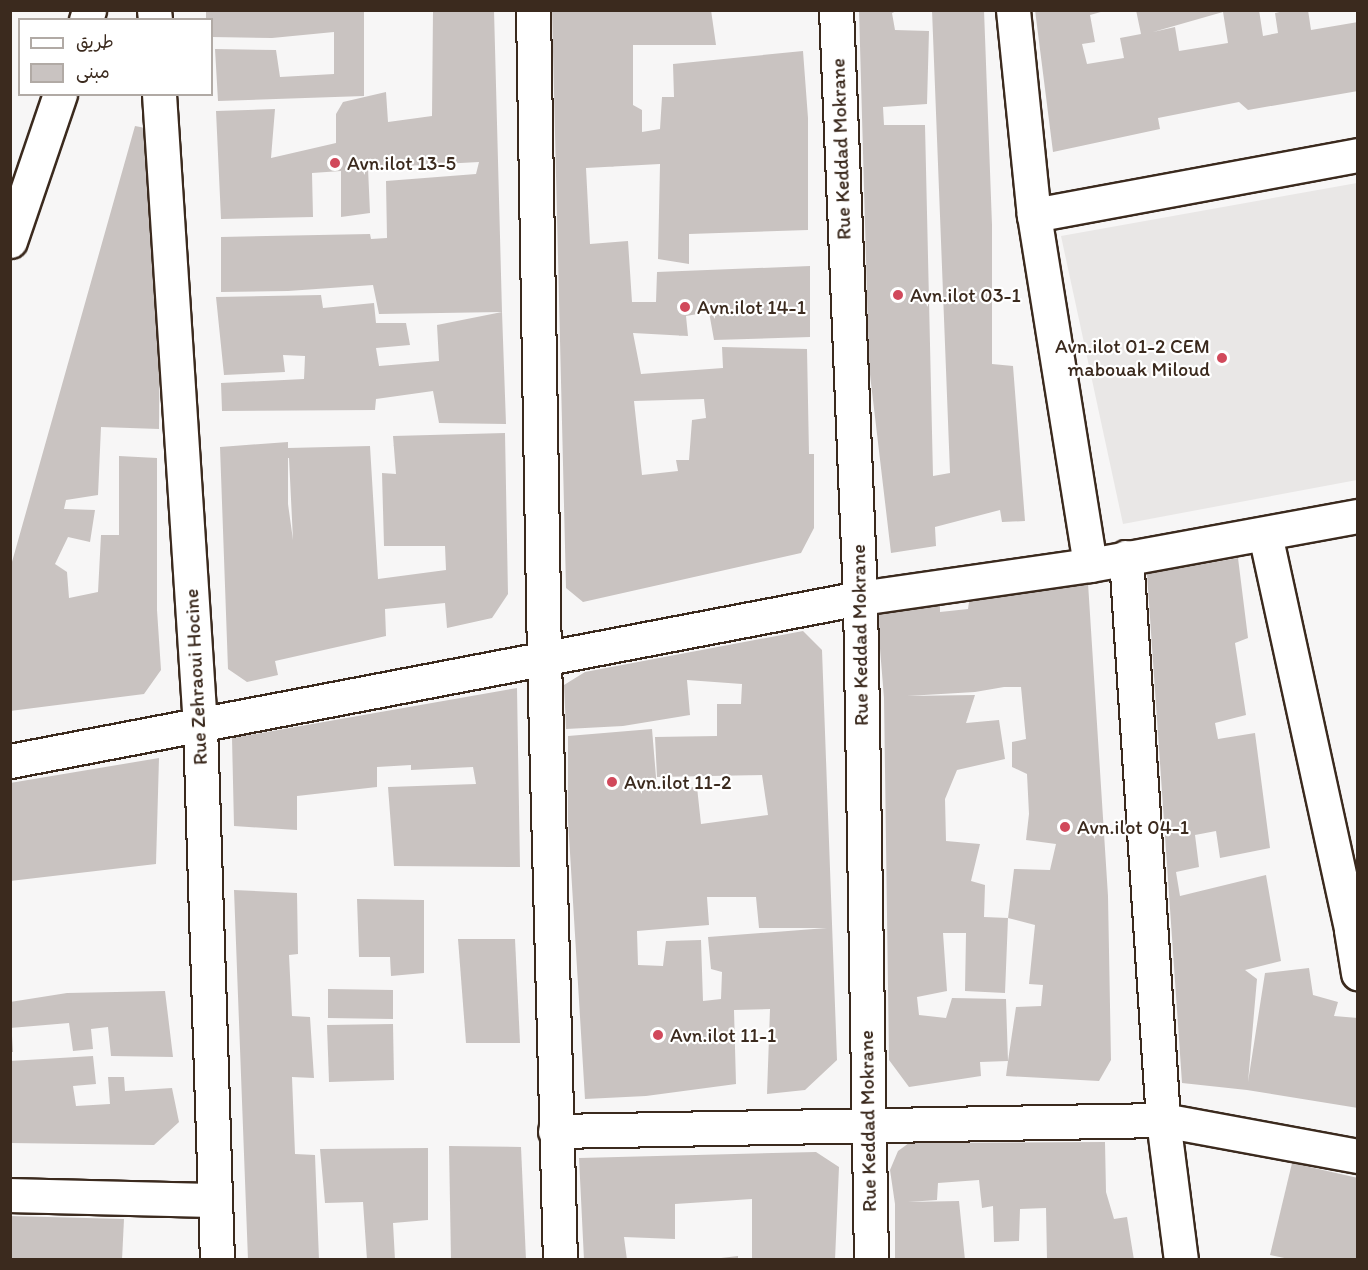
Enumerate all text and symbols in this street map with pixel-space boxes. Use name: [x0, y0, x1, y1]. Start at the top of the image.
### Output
legend: [18, 18, 213, 96]
text: طريق: [76, 31, 114, 53]
street label: Rue Keddad Mokrane: [826, 58, 856, 240]
text: مبنى: [76, 61, 110, 83]
place label: Avn.ilot 13-5: [347, 151, 456, 175]
marker: Avn.ilot 13-5: [328, 156, 342, 170]
place label: Avn.ilot 03-1: [910, 283, 1021, 307]
marker: Avn.ilot 03-1: [891, 288, 905, 302]
place label: Avn.ilot 14-1: [697, 295, 806, 319]
marker: Avn.ilot 14-1: [678, 300, 692, 314]
place label: Avn.ilot 01-2 CEM mabouak Miloud: [1055, 334, 1210, 381]
marker: Avn.ilot 01-2 CEM mabouak Miloud: [1215, 351, 1229, 365]
street label: Rue Keddad Mokrane: [846, 544, 874, 726]
street label: Rue Zehraoui Hocine: [179, 589, 213, 765]
place label: Avn.ilot 11-2: [624, 770, 731, 794]
marker: Avn.ilot 11-2: [605, 775, 619, 789]
place label: Avn.ilot 04-1: [1077, 815, 1189, 839]
marker: Avn.ilot 04-1: [1058, 820, 1072, 834]
place label: Avn.ilot 11-1: [670, 1023, 776, 1047]
marker: Avn.ilot 11-1: [651, 1028, 665, 1042]
street label: Rue Keddad Mokrane: [854, 1030, 882, 1212]

